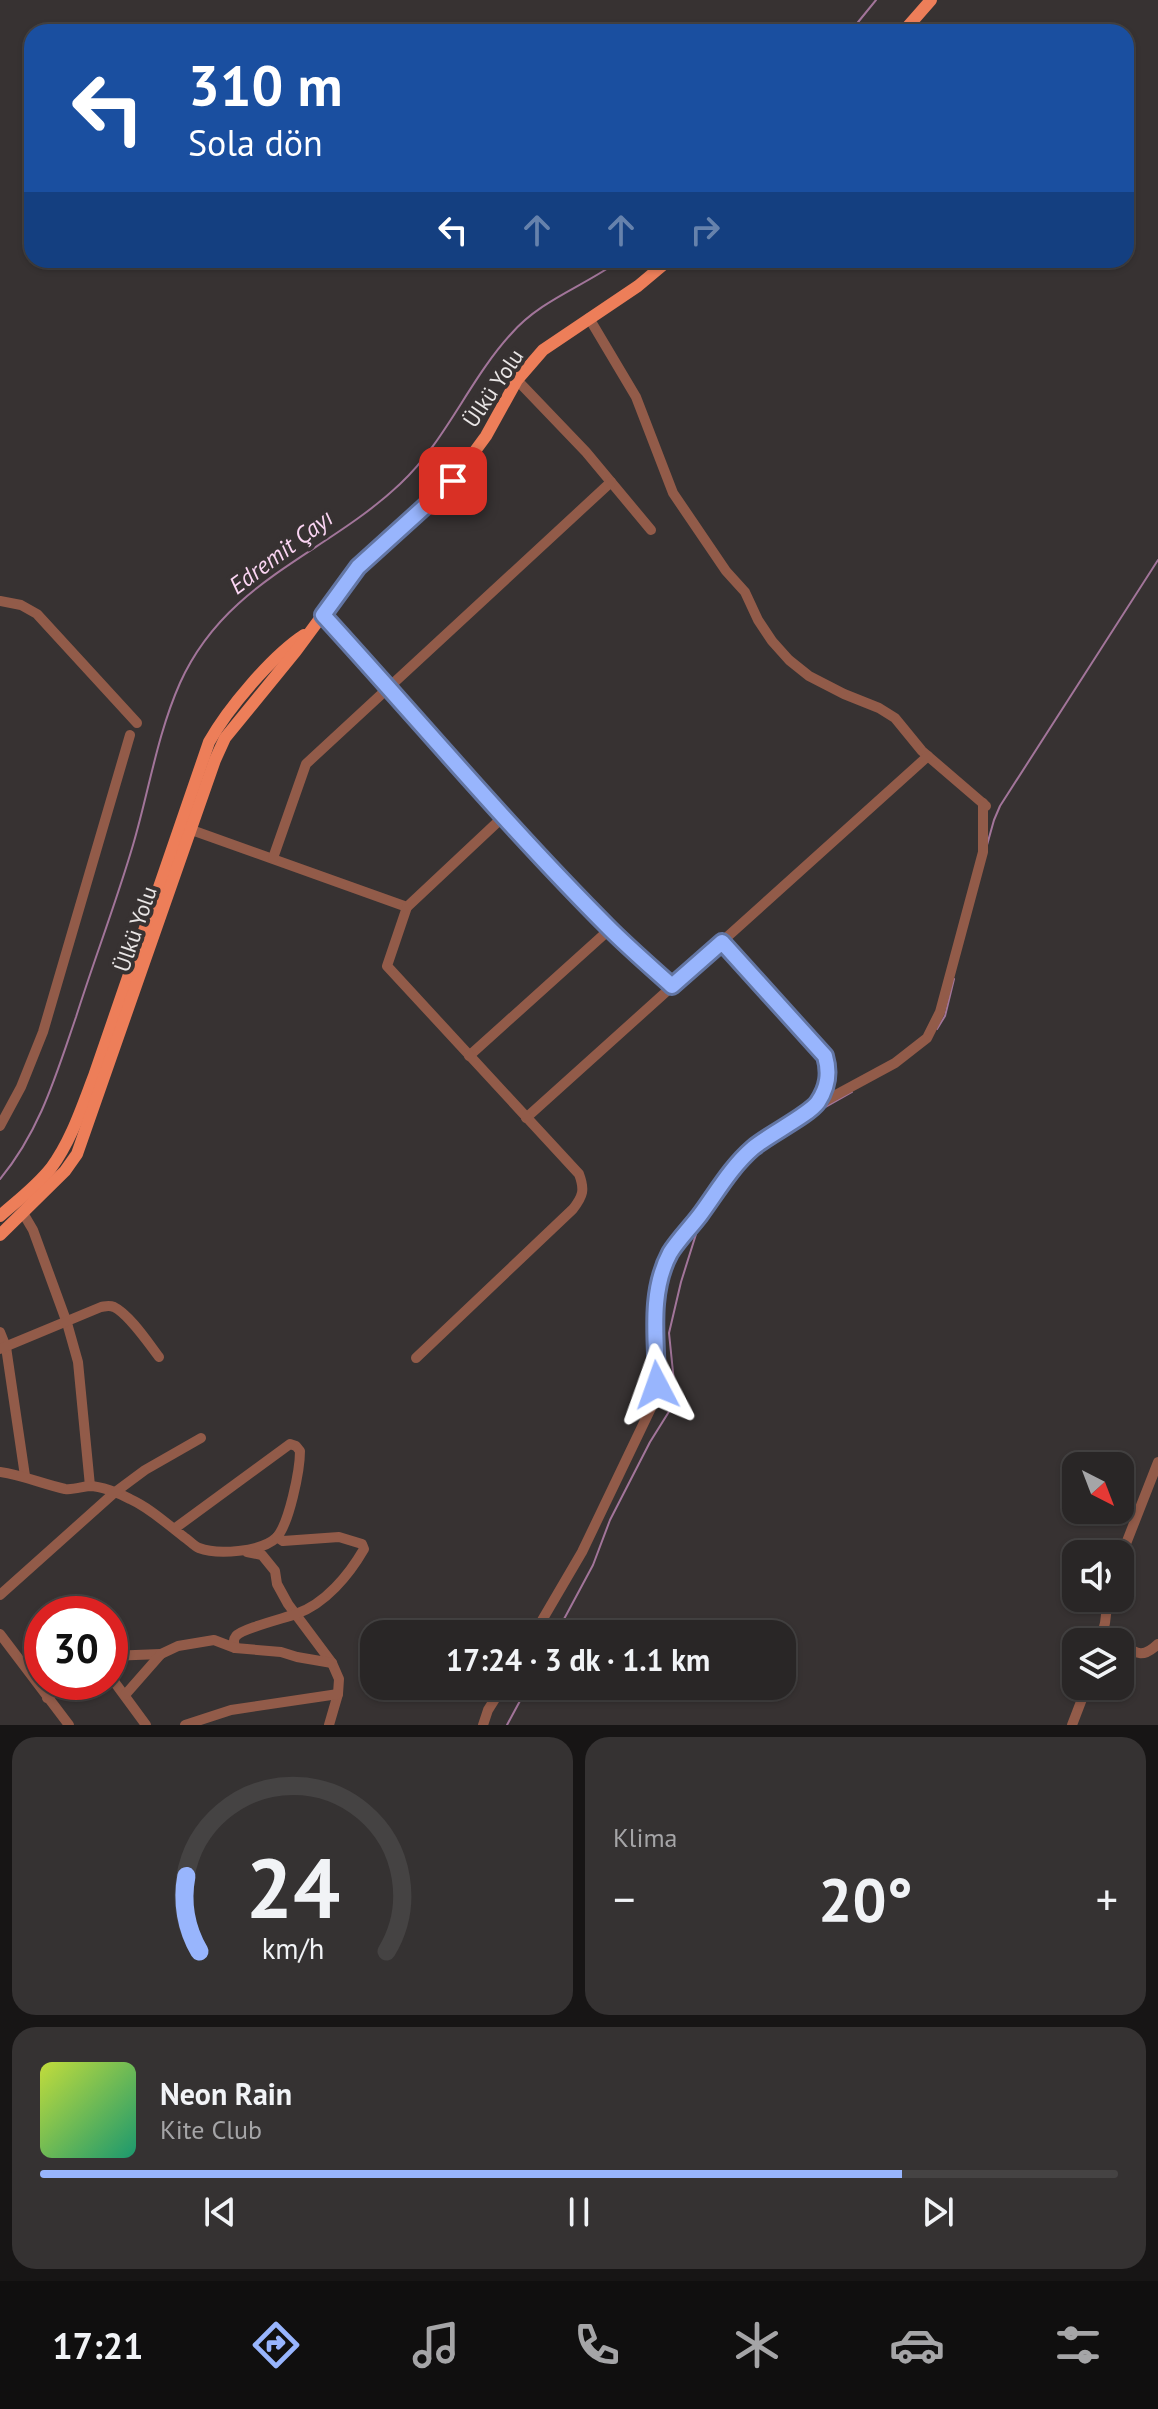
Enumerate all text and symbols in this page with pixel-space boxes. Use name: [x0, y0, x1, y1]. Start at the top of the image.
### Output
text: 310 m: [188, 49, 343, 121]
icon: left: [56, 56, 160, 160]
text: Sola dön: [188, 119, 323, 166]
icon: left: [431, 208, 475, 252]
icon: ahead: [515, 208, 559, 252]
icon: ahead: [599, 208, 643, 252]
icon: right: [683, 208, 727, 252]
street label: Ülkü Yolu: [457, 343, 529, 433]
pin: [419, 447, 487, 515]
icon: arrive: [431, 459, 475, 503]
water label: Edremit Çayı: [222, 502, 339, 601]
street label: Ülkü Yolu: [107, 882, 163, 976]
position arrow: [615, 1343, 699, 1427]
north arrow: [1062, 1452, 1134, 1524]
map controls: [1062, 1452, 1134, 1700]
button: sound: [1062, 1540, 1134, 1612]
speed limit sign: 30: [24, 1596, 128, 1700]
button: layers: [1062, 1628, 1134, 1700]
text: 17:24 · 3 dk · 1.1 km: [446, 1640, 710, 1679]
text: Klima: [613, 1821, 677, 1854]
text: 24: [245, 1833, 340, 1941]
text: 20°: [818, 1860, 913, 1938]
text: −: [613, 1870, 635, 1927]
text: +: [1096, 1870, 1118, 1927]
text: km/h: [261, 1930, 324, 1967]
text: Neon Rain: [160, 2074, 292, 2113]
text: Kite Club: [160, 2113, 262, 2146]
icon: previous: [198, 2190, 242, 2234]
icon: pause: [557, 2190, 601, 2234]
icon: next: [916, 2190, 960, 2234]
icon: directions: [248, 2317, 304, 2373]
icon: music: [408, 2317, 464, 2373]
icon: phone: [569, 2317, 625, 2373]
icon: climate: [729, 2317, 785, 2373]
icon: car: [889, 2317, 945, 2373]
icon: filters: [1050, 2317, 1106, 2373]
text: 17:21: [52, 2322, 144, 2369]

